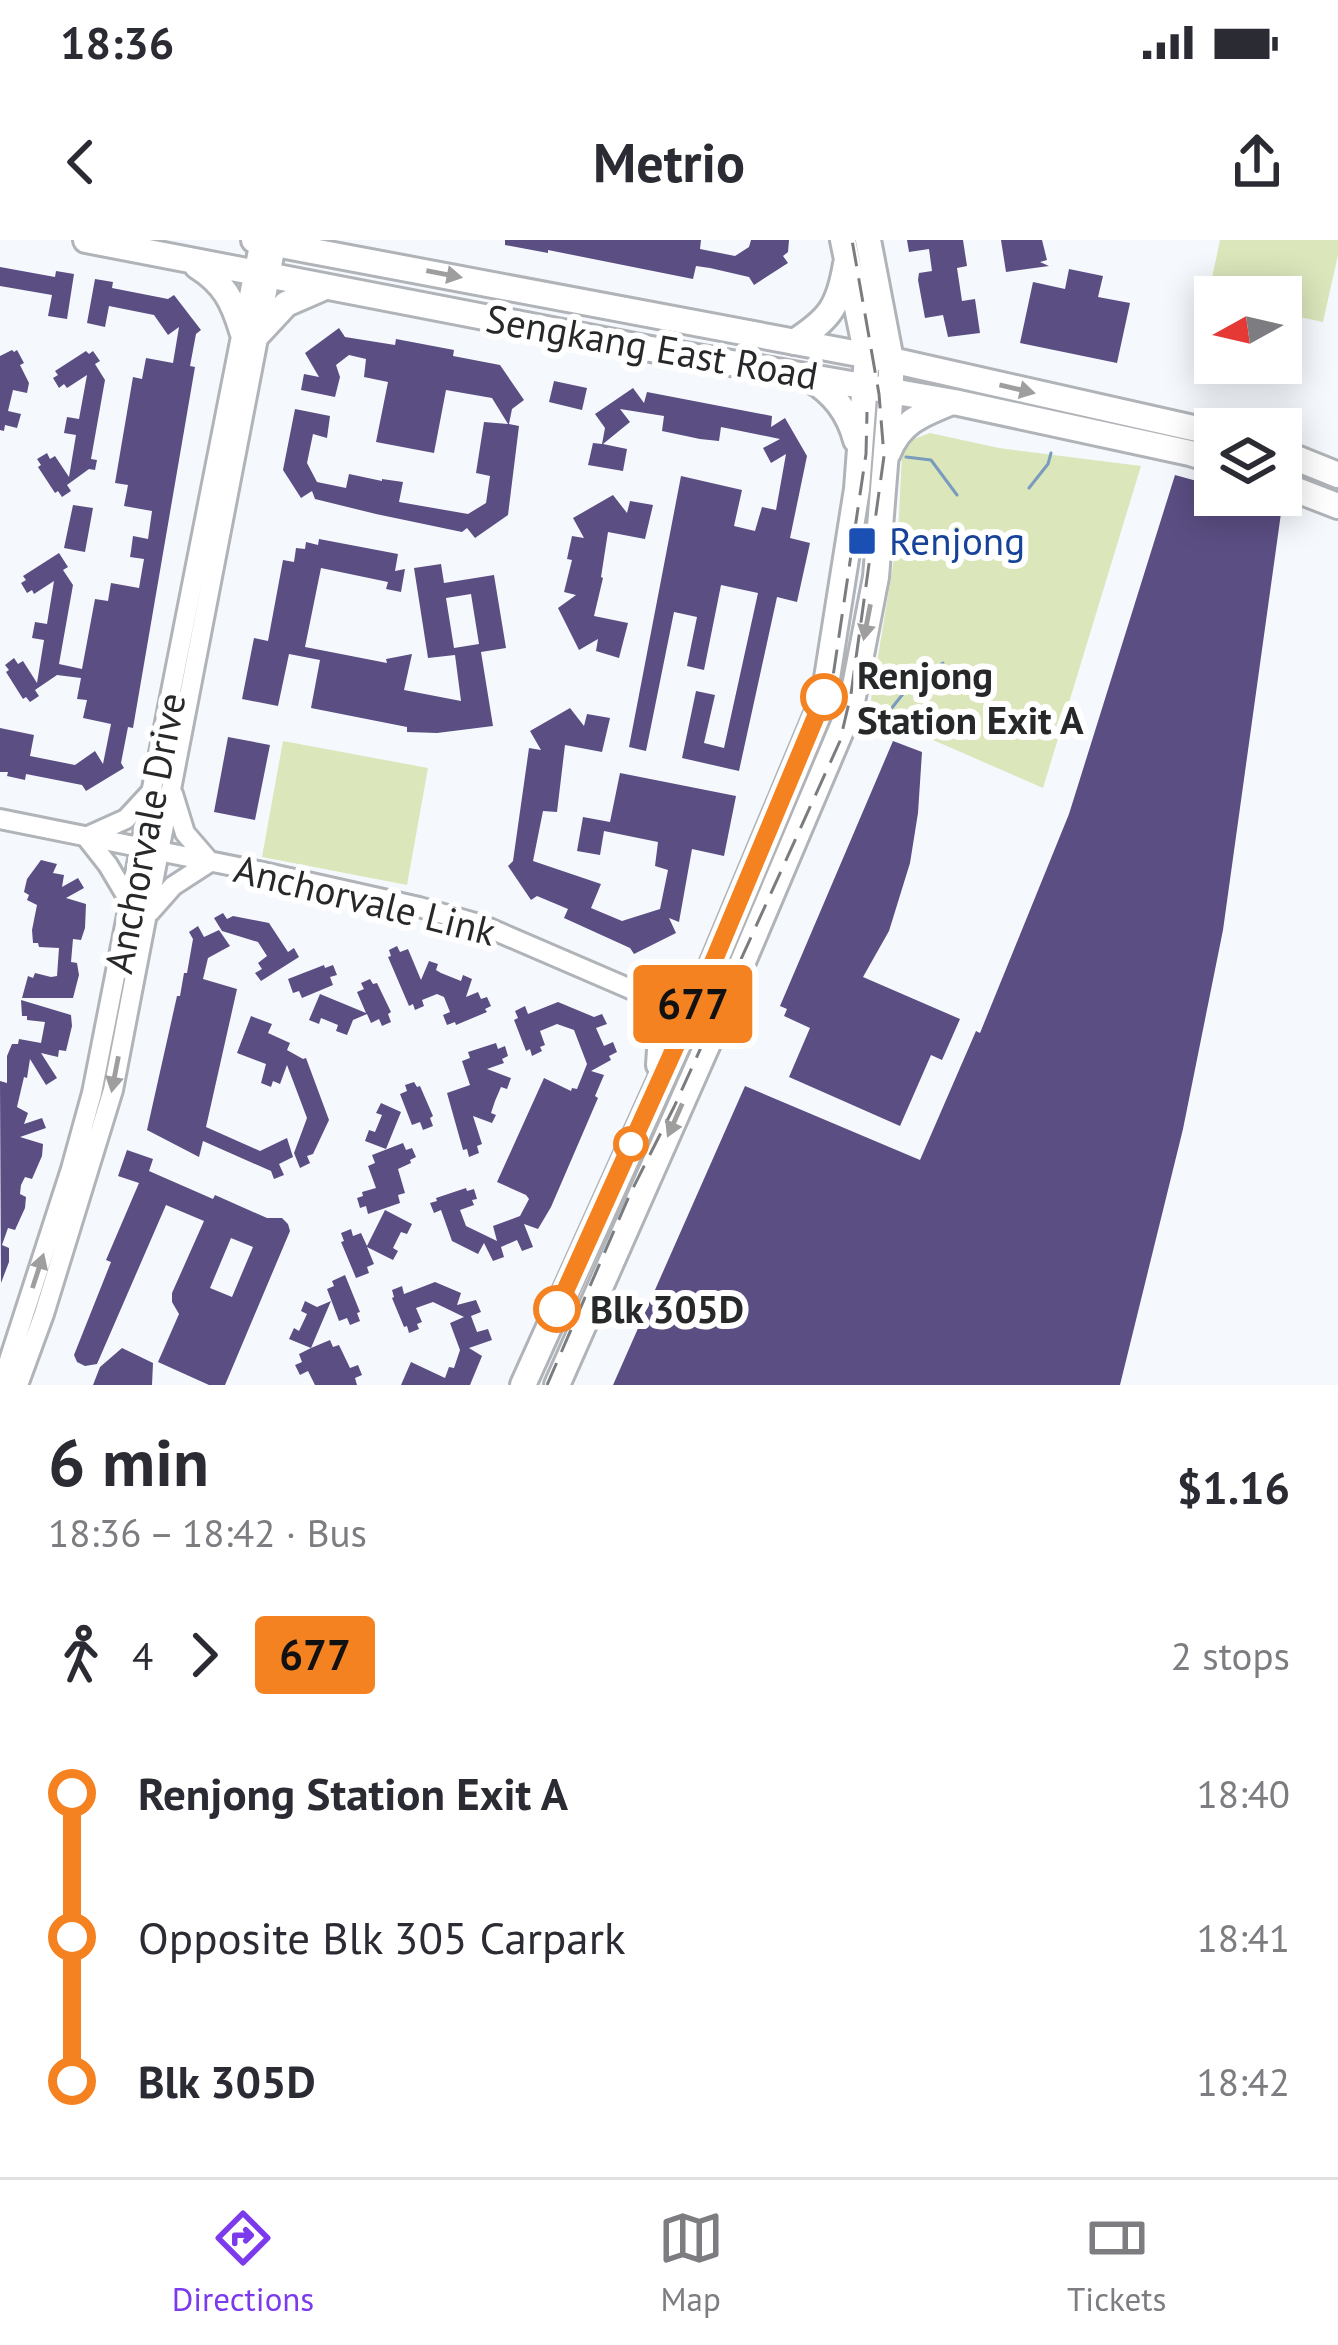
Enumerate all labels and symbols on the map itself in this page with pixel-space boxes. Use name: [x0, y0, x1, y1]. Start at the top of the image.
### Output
one-way arrow: [425, 266, 463, 285]
north arrow: [1194, 276, 1302, 384]
street label: Sengkang East Road: [482, 292, 822, 401]
one-way arrow: [999, 380, 1036, 399]
place label: Renjong: [889, 515, 1025, 566]
marker: Renjong: [846, 525, 878, 557]
one-way arrow: [857, 604, 876, 641]
place label: Renjong Station Exit A: [857, 649, 1084, 745]
marker: Renjong Station Exit A: [802, 675, 846, 719]
street label: Anchorvale Drive: [92, 688, 197, 977]
street label: Anchorvale Link: [229, 842, 501, 957]
line badge: 677: [624, 965, 762, 1043]
one-way arrow: [105, 1056, 124, 1093]
one-way arrow: [664, 1102, 684, 1137]
unlabelled marker: [615, 1128, 647, 1160]
one-way arrow: [29, 1252, 48, 1289]
place label: Blk 305D: [590, 1283, 744, 1334]
marker: Blk 305D: [535, 1287, 579, 1331]

